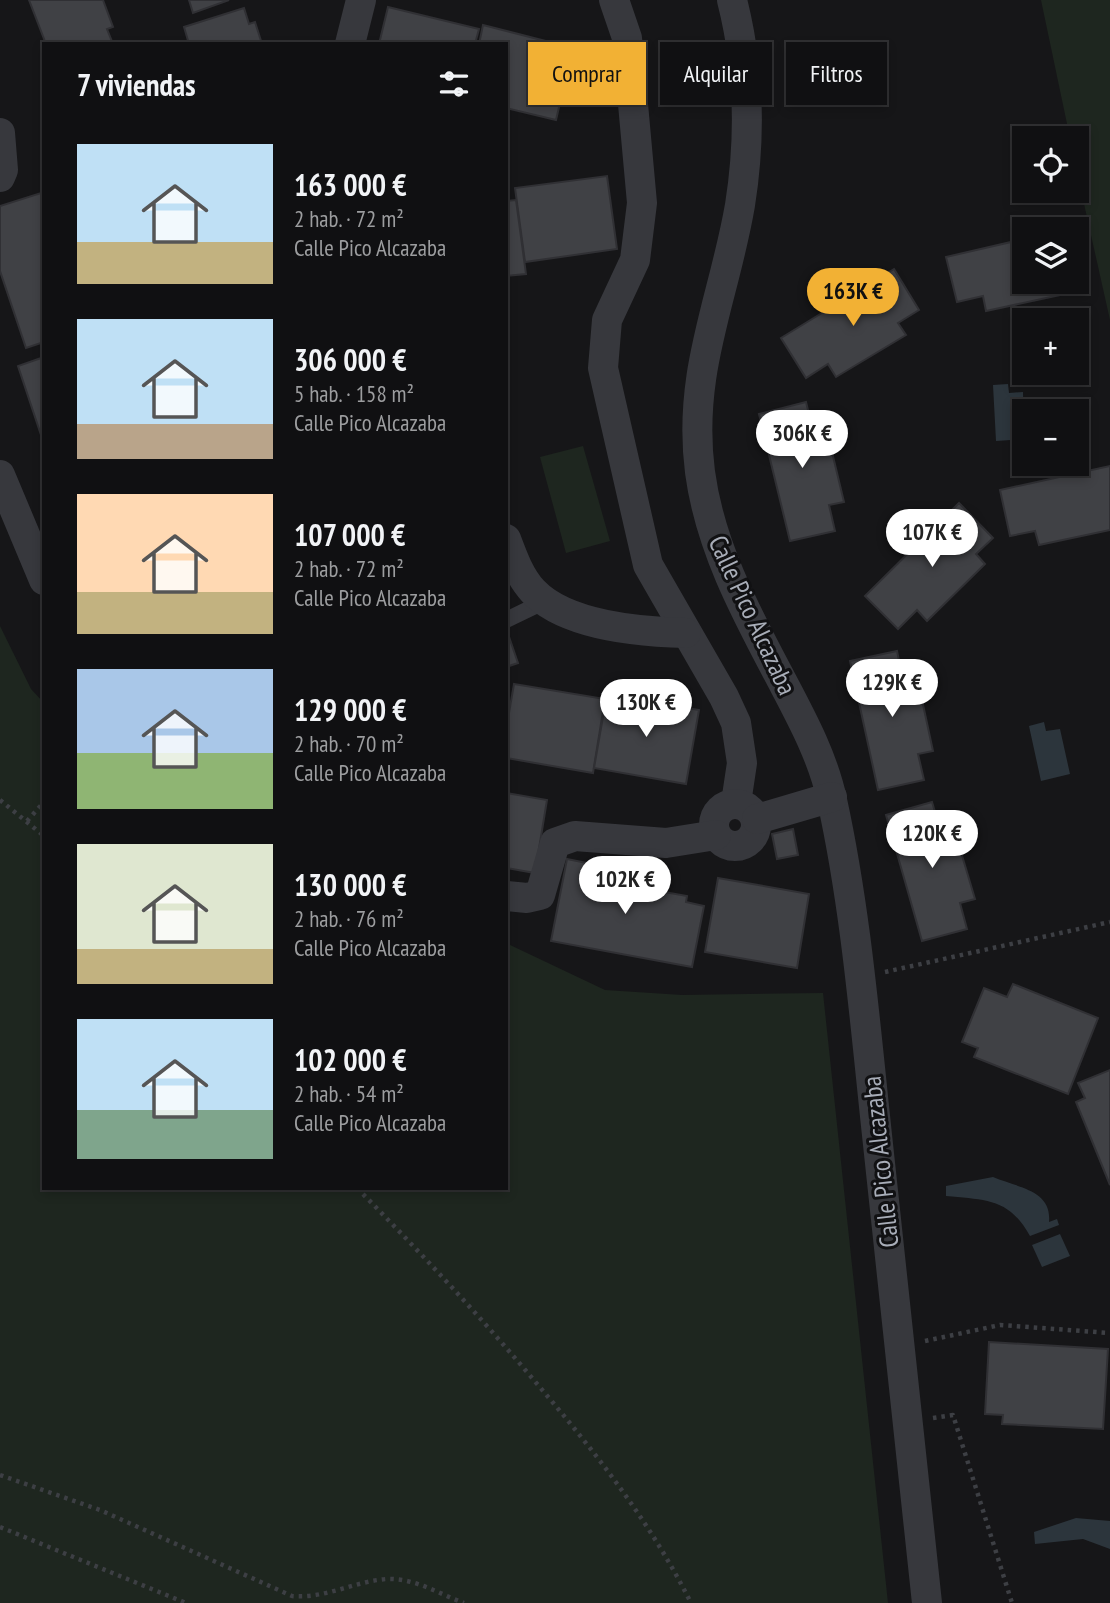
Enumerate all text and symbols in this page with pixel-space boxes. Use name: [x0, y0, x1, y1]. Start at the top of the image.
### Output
chip: Comprar: [528, 42, 646, 105]
chip: Alquilar: [660, 42, 772, 105]
chip: Filtros: [786, 42, 887, 105]
text: 7 viviendas: [77, 65, 196, 104]
icon: filters: [435, 65, 473, 103]
map controls: [1012, 126, 1089, 476]
button: locate: [1012, 126, 1089, 203]
text: 163 000 €: [294, 165, 407, 204]
icon: home: [133, 172, 217, 256]
text: 2 hab. · 72 m²: [294, 204, 404, 233]
button: layers: [1012, 217, 1089, 294]
text: Calle Pico Alcazaba: [294, 233, 446, 262]
pin: 163K €: [796, 268, 910, 328]
text: 163K €: [823, 276, 883, 305]
button: +: [1012, 308, 1089, 385]
text: 306 000 €: [294, 340, 407, 379]
icon: home: [133, 347, 217, 431]
text: 5 hab. · 158 m²: [294, 379, 414, 408]
button: −: [1012, 399, 1089, 476]
text: Calle Pico Alcazaba: [294, 408, 446, 437]
pin: 306K €: [745, 410, 859, 470]
text: 306K €: [772, 418, 832, 447]
pin: 107K €: [875, 510, 989, 569]
text: 107 000 €: [294, 515, 405, 554]
text: 107K €: [902, 517, 962, 546]
icon: home: [133, 522, 217, 606]
street label: Calle Pico Alcazaba: [702, 530, 804, 700]
text: 2 hab. · 72 m²: [294, 554, 404, 583]
text: Calle Pico Alcazaba: [294, 583, 446, 612]
pin: 129K €: [835, 660, 949, 719]
text: 129K €: [862, 667, 922, 696]
pin: 130K €: [589, 680, 703, 739]
text: 130K €: [616, 687, 676, 716]
text: 129 000 €: [294, 690, 407, 729]
icon: home: [133, 697, 217, 781]
text: 2 hab. · 70 m²: [294, 729, 404, 758]
text: Calle Pico Alcazaba: [294, 758, 446, 787]
pin: 120K €: [875, 810, 989, 870]
text: 120K €: [902, 818, 962, 847]
pin: 102K €: [568, 856, 682, 916]
text: 102K €: [595, 864, 655, 893]
text: 130 000 €: [294, 865, 407, 904]
icon: home: [133, 872, 217, 956]
text: 2 hab. · 76 m²: [294, 904, 404, 933]
text: Calle Pico Alcazaba: [294, 933, 446, 962]
text: 102 000 €: [294, 1040, 407, 1079]
icon: home: [133, 1047, 217, 1131]
street label: Calle Pico Alcazaba: [855, 1075, 905, 1249]
text: 2 hab. · 54 m²: [294, 1079, 404, 1108]
text: Calle Pico Alcazaba: [294, 1108, 446, 1137]

